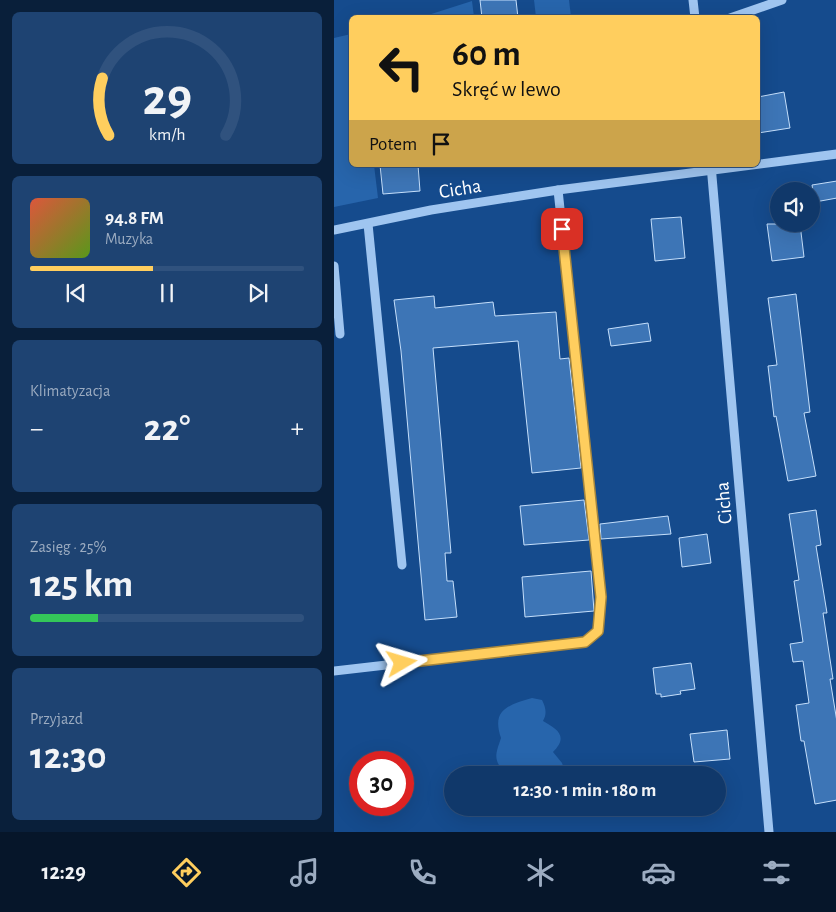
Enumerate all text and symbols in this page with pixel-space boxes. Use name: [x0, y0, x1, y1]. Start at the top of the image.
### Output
icon: left: [369, 35, 434, 100]
text: 60 m: [452, 37, 521, 72]
text: 29: [142, 72, 192, 124]
text: Skręć w lewo: [452, 78, 561, 100]
text: km/h: [149, 126, 185, 144]
icon: arrive: [427, 130, 455, 158]
text: Potem: [369, 135, 417, 154]
street label: Cicha: [438, 176, 483, 202]
map controls: [770, 182, 820, 232]
button: sound: [770, 182, 820, 232]
pin: [541, 208, 583, 250]
text: 94.8 FM: [105, 209, 164, 228]
icon: arrive: [548, 215, 576, 243]
text: Muzyka: [105, 231, 153, 247]
icon: previous: [62, 279, 90, 307]
icon: pause: [153, 279, 181, 307]
icon: next: [244, 279, 272, 307]
text: Klimatyzacja: [30, 383, 110, 399]
text: 22°: [144, 410, 190, 448]
text: −: [30, 415, 43, 443]
text: +: [291, 415, 304, 443]
street label: Cicha: [712, 481, 736, 525]
text: Zasięg · 25%: [30, 539, 107, 555]
text: 125 km: [30, 566, 133, 604]
position arrow: [375, 636, 427, 688]
text: Przyjazd: [30, 711, 83, 727]
text: 12:30: [30, 738, 106, 776]
speed limit sign: 30: [349, 751, 414, 816]
text: 12:30 · 1 min · 180 m: [514, 781, 656, 800]
icon: directions: [169, 855, 204, 890]
icon: music: [287, 855, 322, 890]
icon: phone: [405, 855, 440, 890]
icon: climate: [523, 855, 558, 890]
icon: car: [641, 855, 676, 890]
icon: filters: [759, 855, 794, 890]
text: 12:29: [42, 861, 86, 883]

